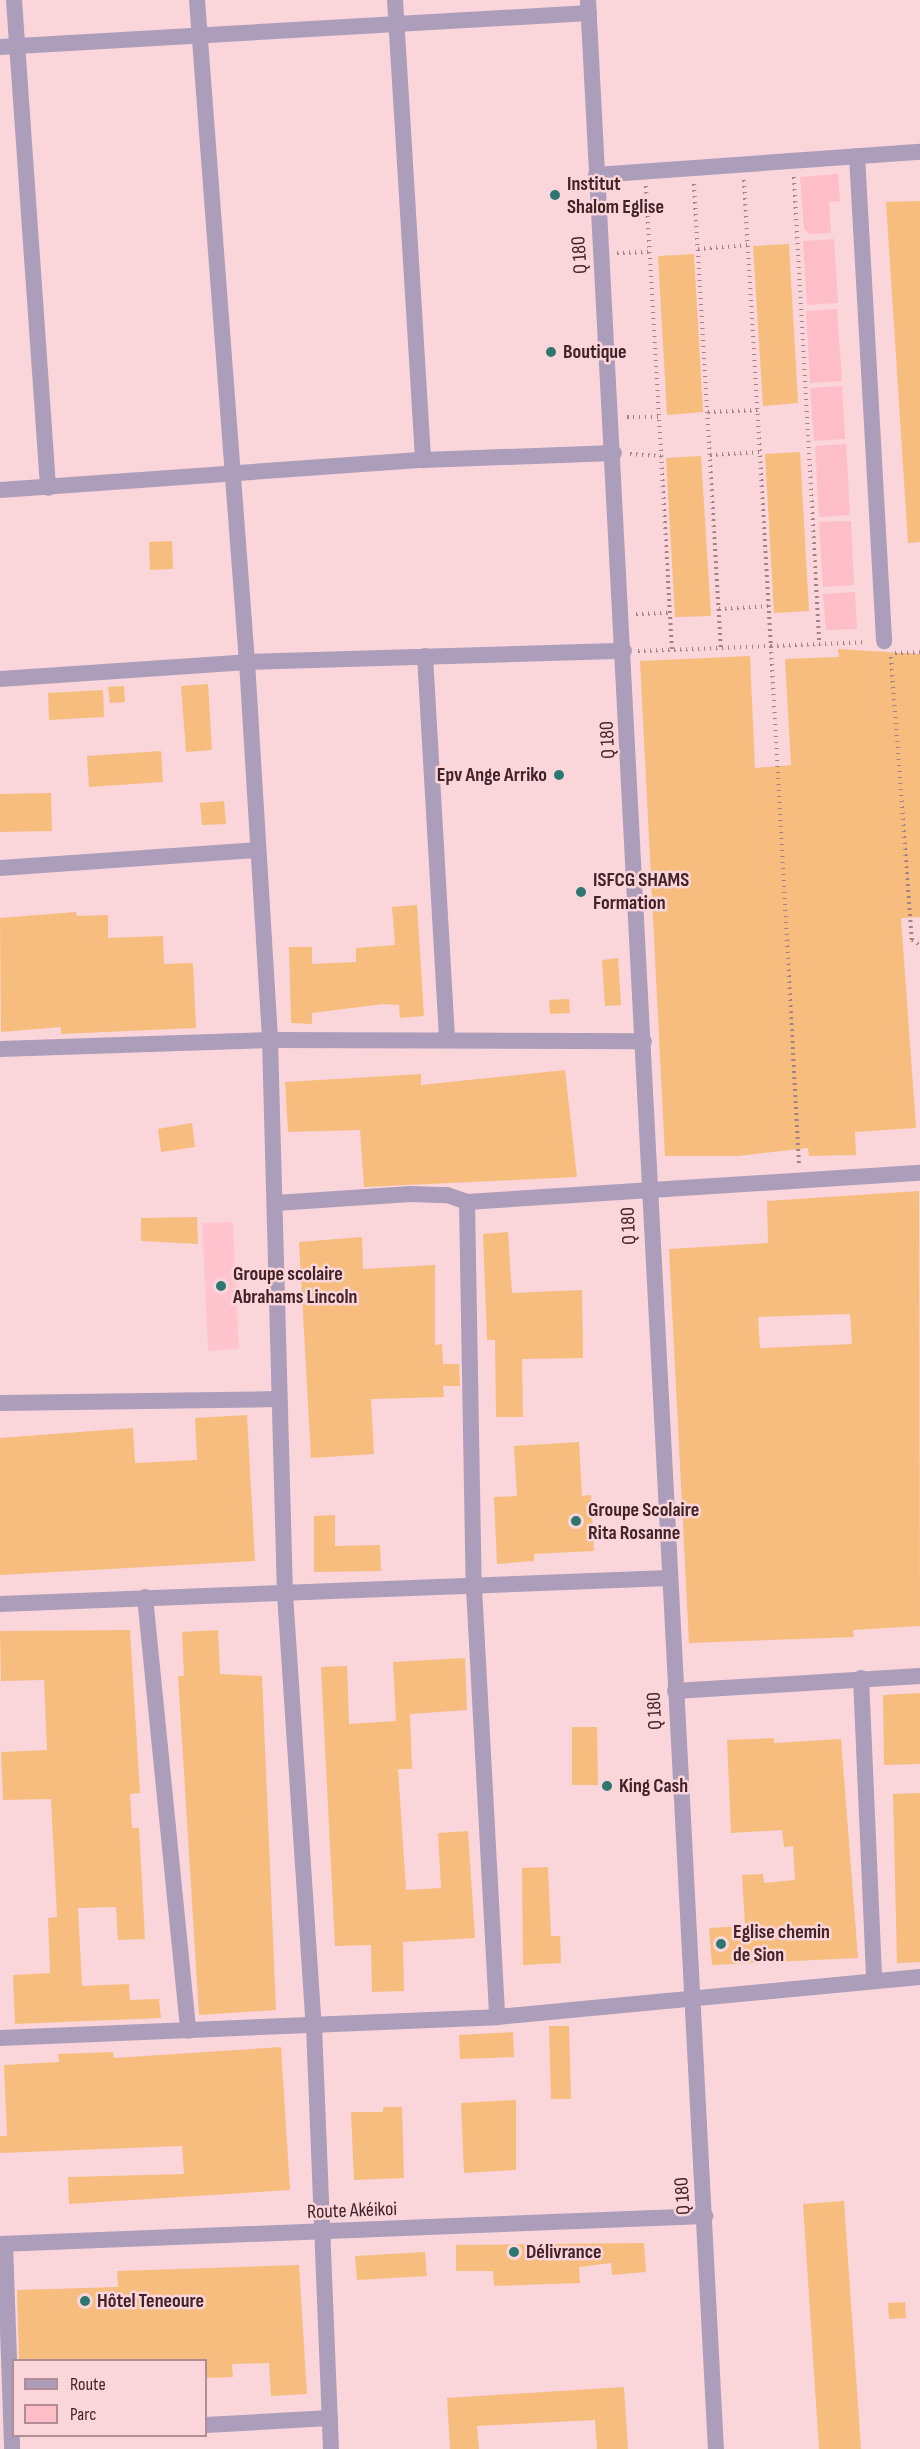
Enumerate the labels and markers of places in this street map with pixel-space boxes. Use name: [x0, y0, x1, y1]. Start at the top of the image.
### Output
place label: Institut Shalom Eglise: [567, 172, 664, 219]
marker: Institut Shalom Eglise: [548, 188, 562, 202]
place label: Boutique: [563, 340, 627, 364]
marker: Boutique: [544, 345, 558, 359]
place label: Epv Ange Arriko: [437, 763, 547, 787]
marker: Epv Ange Arriko: [552, 768, 566, 782]
place label: ISFCG SHAMS Formation: [593, 868, 689, 915]
marker: ISFCG SHAMS Formation: [574, 885, 588, 899]
place label: Groupe scolaire Abrahams Lincoln: [233, 1262, 357, 1309]
marker: Groupe scolaire Abrahams Lincoln: [214, 1279, 228, 1293]
place label: Groupe Scolaire Rita Rosanne: [588, 1498, 699, 1545]
marker: Groupe Scolaire Rita Rosanne: [569, 1514, 583, 1528]
place label: King Cash: [619, 1774, 688, 1798]
marker: King Cash: [600, 1779, 614, 1793]
place label: Eglise chemin de Sion: [733, 1920, 830, 1967]
marker: Eglise chemin de Sion: [714, 1937, 728, 1951]
place label: Délivrance: [526, 2240, 602, 2264]
marker: Délivrance: [507, 2245, 521, 2259]
place label: Hôtel Teneoure: [97, 2289, 204, 2313]
marker: Hôtel Teneoure: [78, 2294, 92, 2308]

